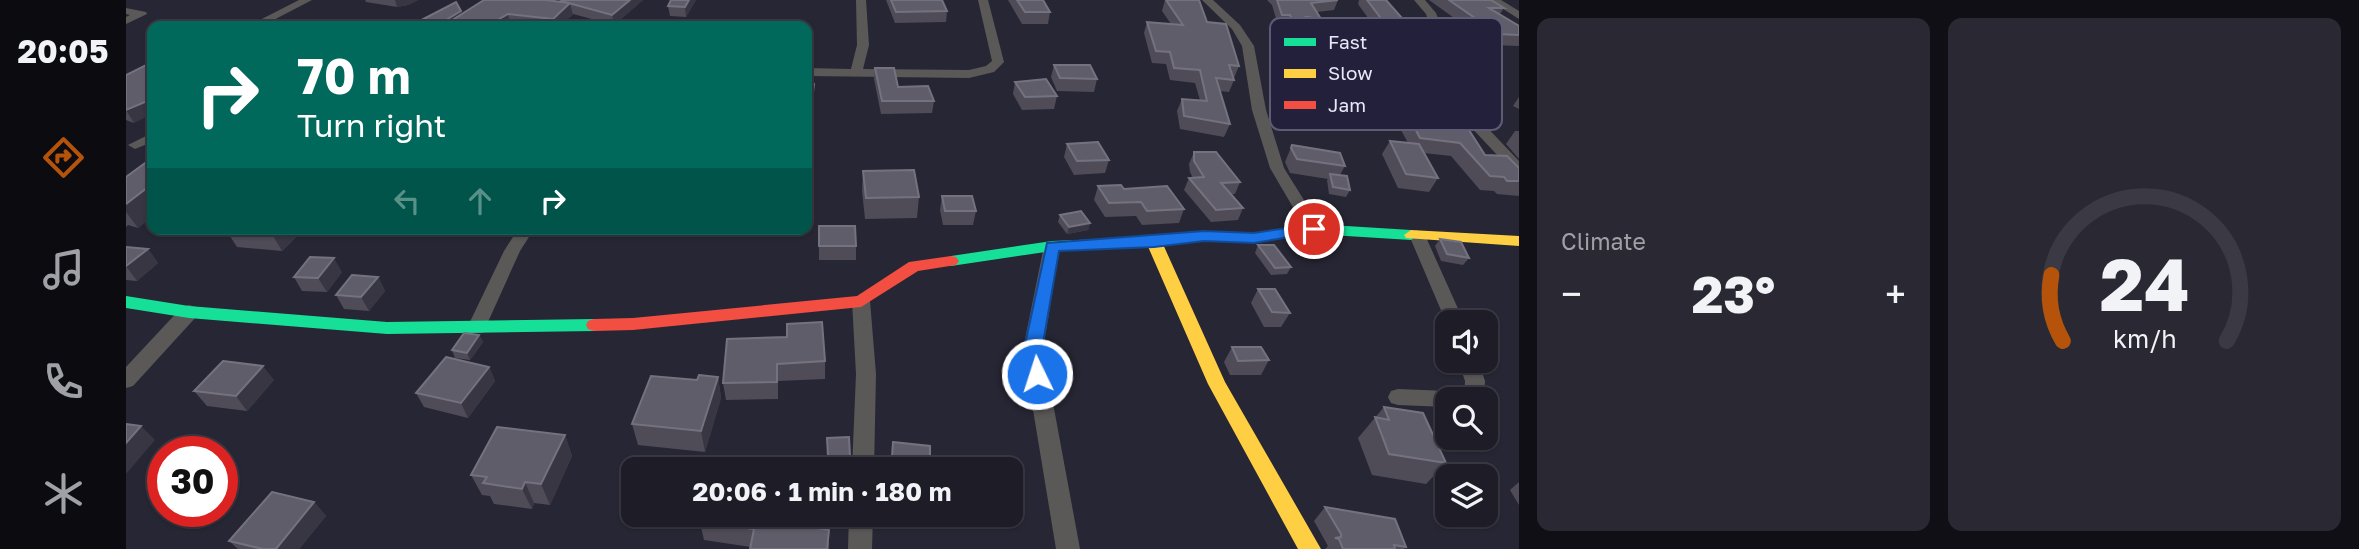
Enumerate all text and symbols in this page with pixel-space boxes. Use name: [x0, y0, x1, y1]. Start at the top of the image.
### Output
legend: [1270, 18, 1502, 130]
text: Fast: [1328, 30, 1367, 53]
text: 20:05: [18, 32, 108, 70]
text: 70 m: [297, 46, 411, 105]
icon: right: [182, 49, 273, 140]
text: Slow: [1328, 61, 1373, 84]
text: Jam: [1328, 93, 1366, 116]
text: Turn right: [297, 106, 446, 144]
icon: directions: [39, 133, 88, 182]
icon: left: [388, 182, 426, 220]
icon: ahead: [461, 182, 499, 220]
icon: right: [534, 182, 572, 220]
pin: [1284, 199, 1344, 259]
icon: arrive: [1295, 210, 1333, 248]
text: Climate: [1561, 227, 1646, 255]
text: 24: [2100, 240, 2189, 327]
icon: music: [39, 245, 88, 294]
text: 23°: [1692, 262, 1775, 324]
text: −: [1561, 271, 1582, 316]
text: +: [1885, 271, 1906, 316]
map controls: [1435, 310, 1498, 527]
button: sound: [1435, 310, 1498, 373]
text: km/h: [2113, 322, 2176, 353]
position arrow: [1000, 337, 1074, 411]
icon: phone: [39, 357, 88, 406]
button: search: [1435, 387, 1498, 450]
speed limit sign: 30: [147, 436, 238, 527]
button: layers: [1435, 464, 1498, 527]
icon: climate: [39, 469, 88, 518]
text: 20:06 · 1 min · 180 m: [693, 476, 951, 507]

